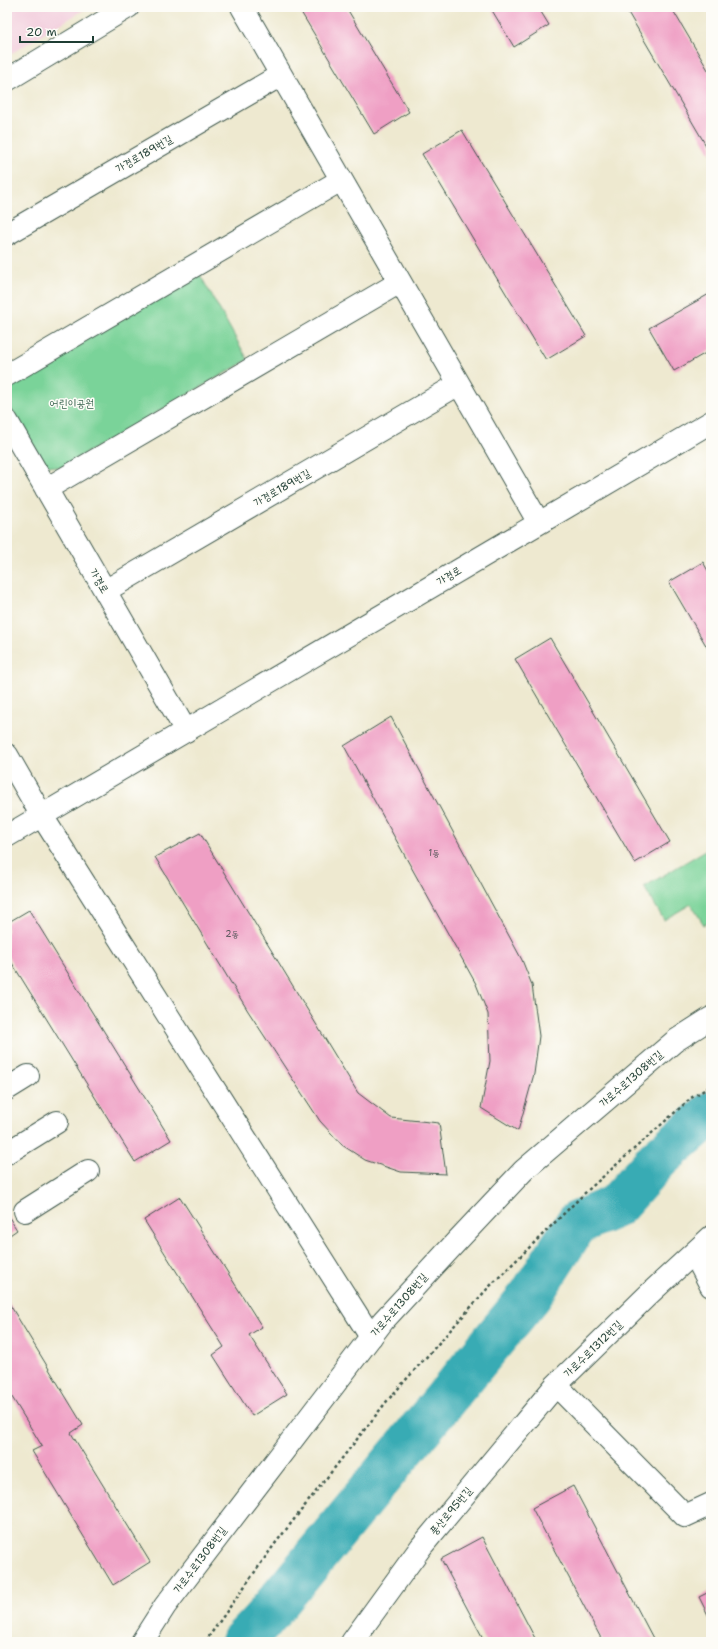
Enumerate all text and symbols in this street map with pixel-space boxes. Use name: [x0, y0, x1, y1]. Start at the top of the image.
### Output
scale bar: [20, 18, 93, 44]
text: 20 m: [26, 24, 57, 40]
street label: 가경로189번길: [113, 132, 175, 176]
park label: 어린이공원: [50, 396, 94, 411]
street label: 가경로189번길: [251, 466, 313, 510]
street label: 가경로: [434, 563, 464, 589]
street label: 가경로: [86, 566, 112, 596]
house number: 1동: [429, 847, 440, 859]
house number: 2동: [225, 928, 239, 940]
street label: 가로수로1308번길: [596, 1047, 666, 1111]
street label: 가로수로1308번길: [367, 1270, 431, 1340]
street label: 가로수로1312번길: [560, 1317, 626, 1381]
street label: 풍산로95번길: [426, 1484, 476, 1538]
street label: 가로수로1308번길: [170, 1523, 230, 1596]

